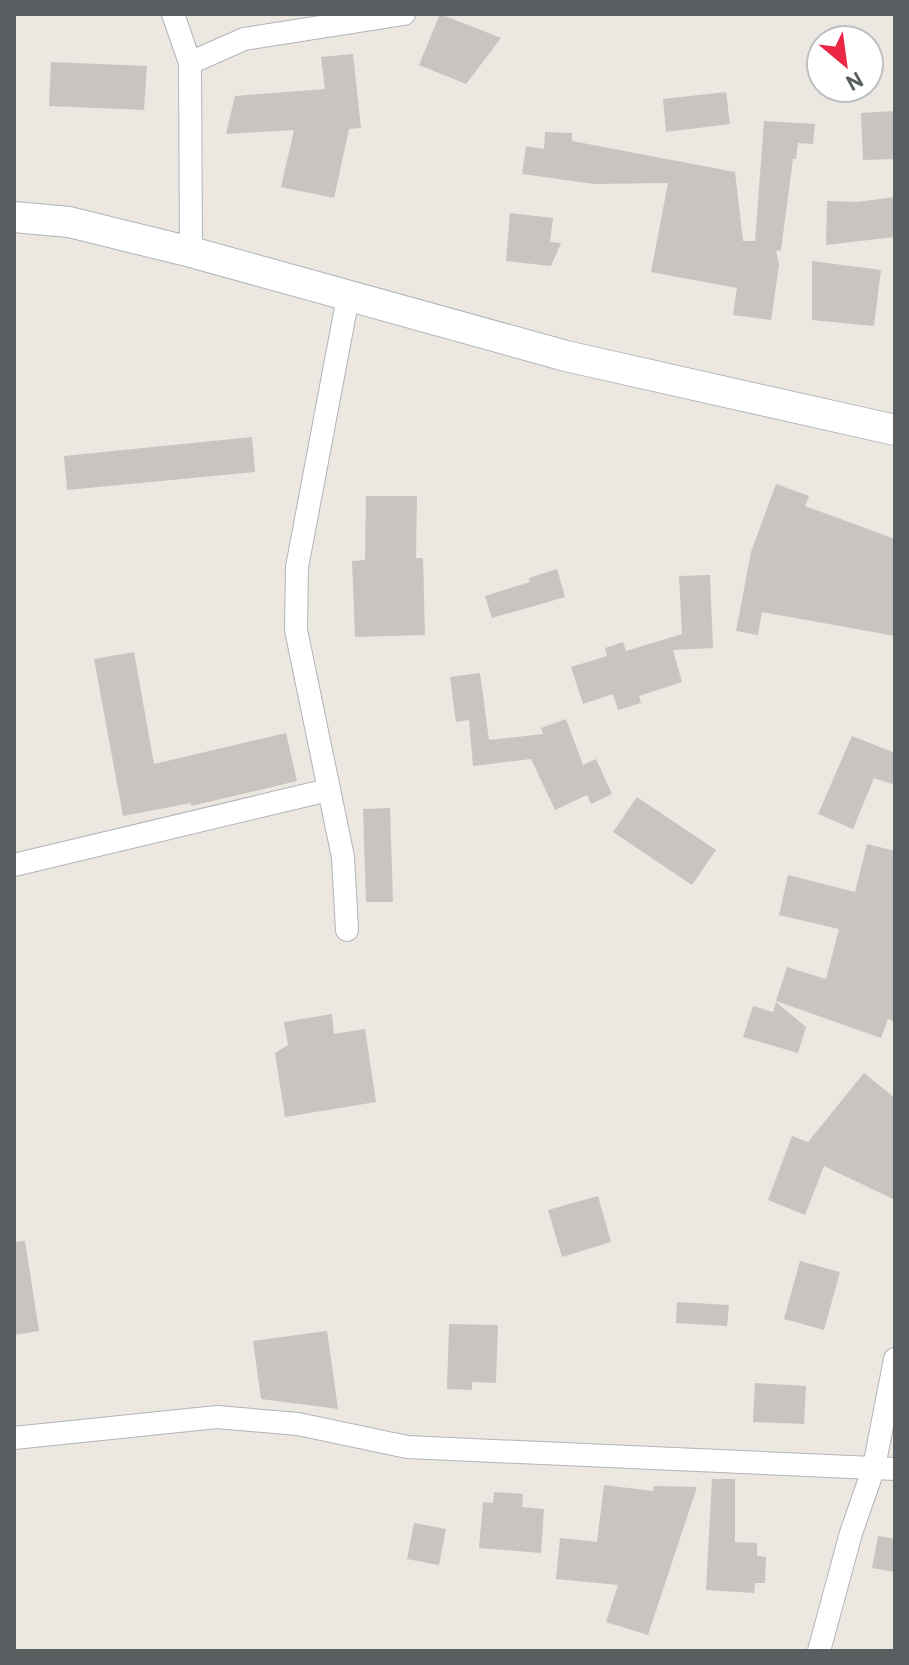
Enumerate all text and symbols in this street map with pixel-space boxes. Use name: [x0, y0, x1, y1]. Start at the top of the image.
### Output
north arrow: [805, 24, 885, 104]
text: N: [840, 64, 867, 95]

